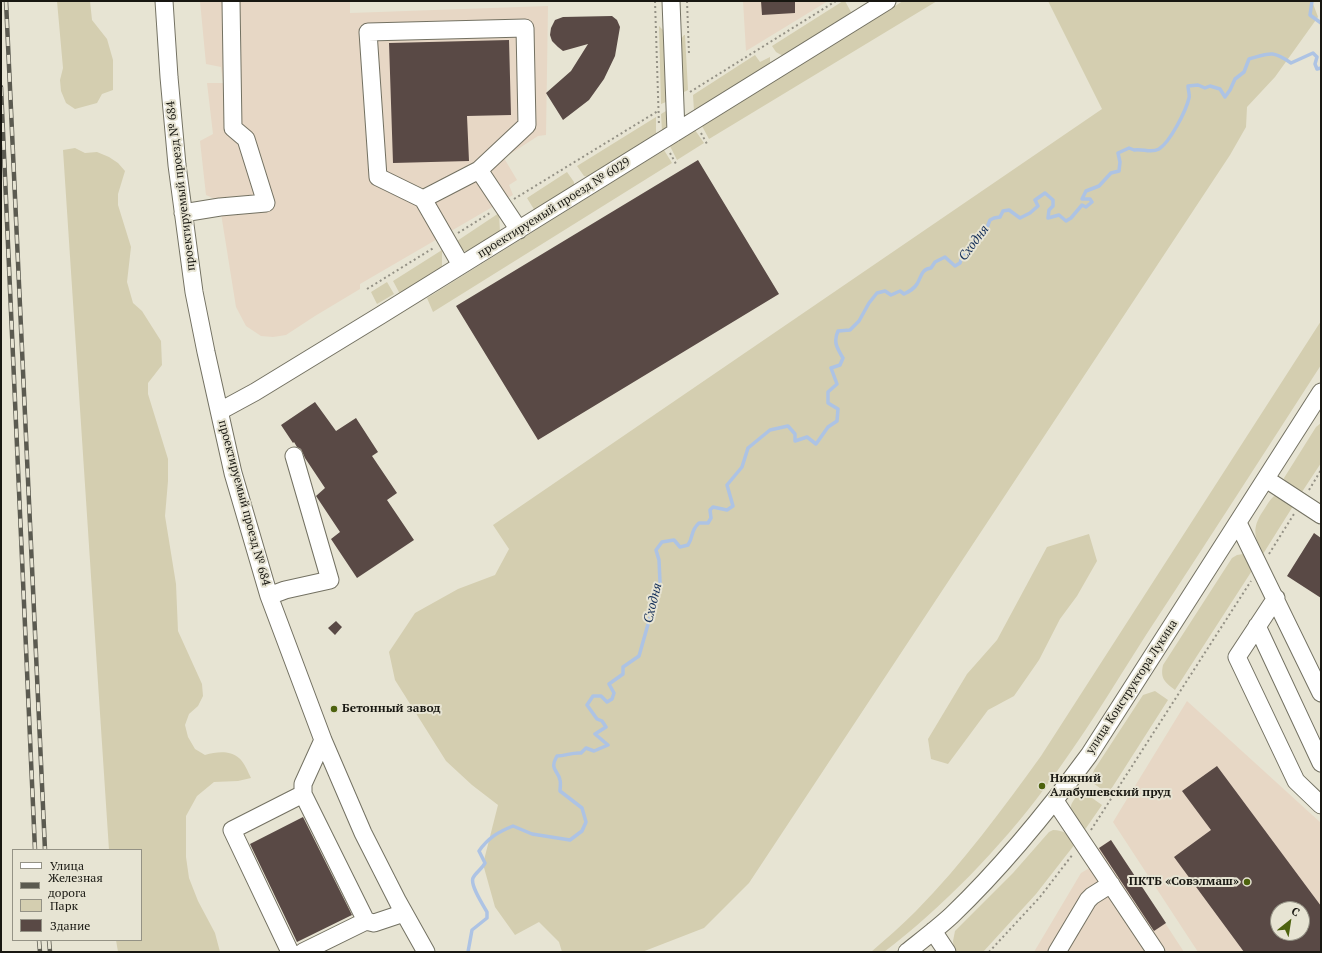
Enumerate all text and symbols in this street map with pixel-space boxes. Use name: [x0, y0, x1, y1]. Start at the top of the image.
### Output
street label: проектируемый проезд № 684: [163, 100, 199, 272]
street label: проектируемый проезд № 6029: [475, 155, 633, 261]
water label: Сходня: [956, 222, 992, 264]
street label: проектируемый проезд № 684: [215, 419, 273, 587]
water label: Сходня: [641, 581, 665, 625]
street label: улица Конструктора Лукина: [1083, 617, 1181, 757]
place label: Бетонный завод: [342, 702, 441, 716]
marker: Бетонный завод: [329, 704, 339, 714]
place label: Нижний Алабушевский пруд: [1050, 772, 1171, 800]
marker: Нижний Алабушевский пруд: [1037, 781, 1047, 791]
legend: [12, 849, 142, 941]
text: Улица: [50, 858, 84, 873]
text: Железная дорога: [48, 870, 103, 900]
place label: ПКТБ «Совэлмаш»: [1129, 875, 1239, 889]
marker: ПКТБ «Совэлмаш»: [1242, 877, 1252, 887]
text: Парк: [50, 898, 78, 913]
north arrow: [1270, 901, 1310, 941]
text: С: [1289, 904, 1302, 919]
text: Здание: [50, 918, 90, 933]

